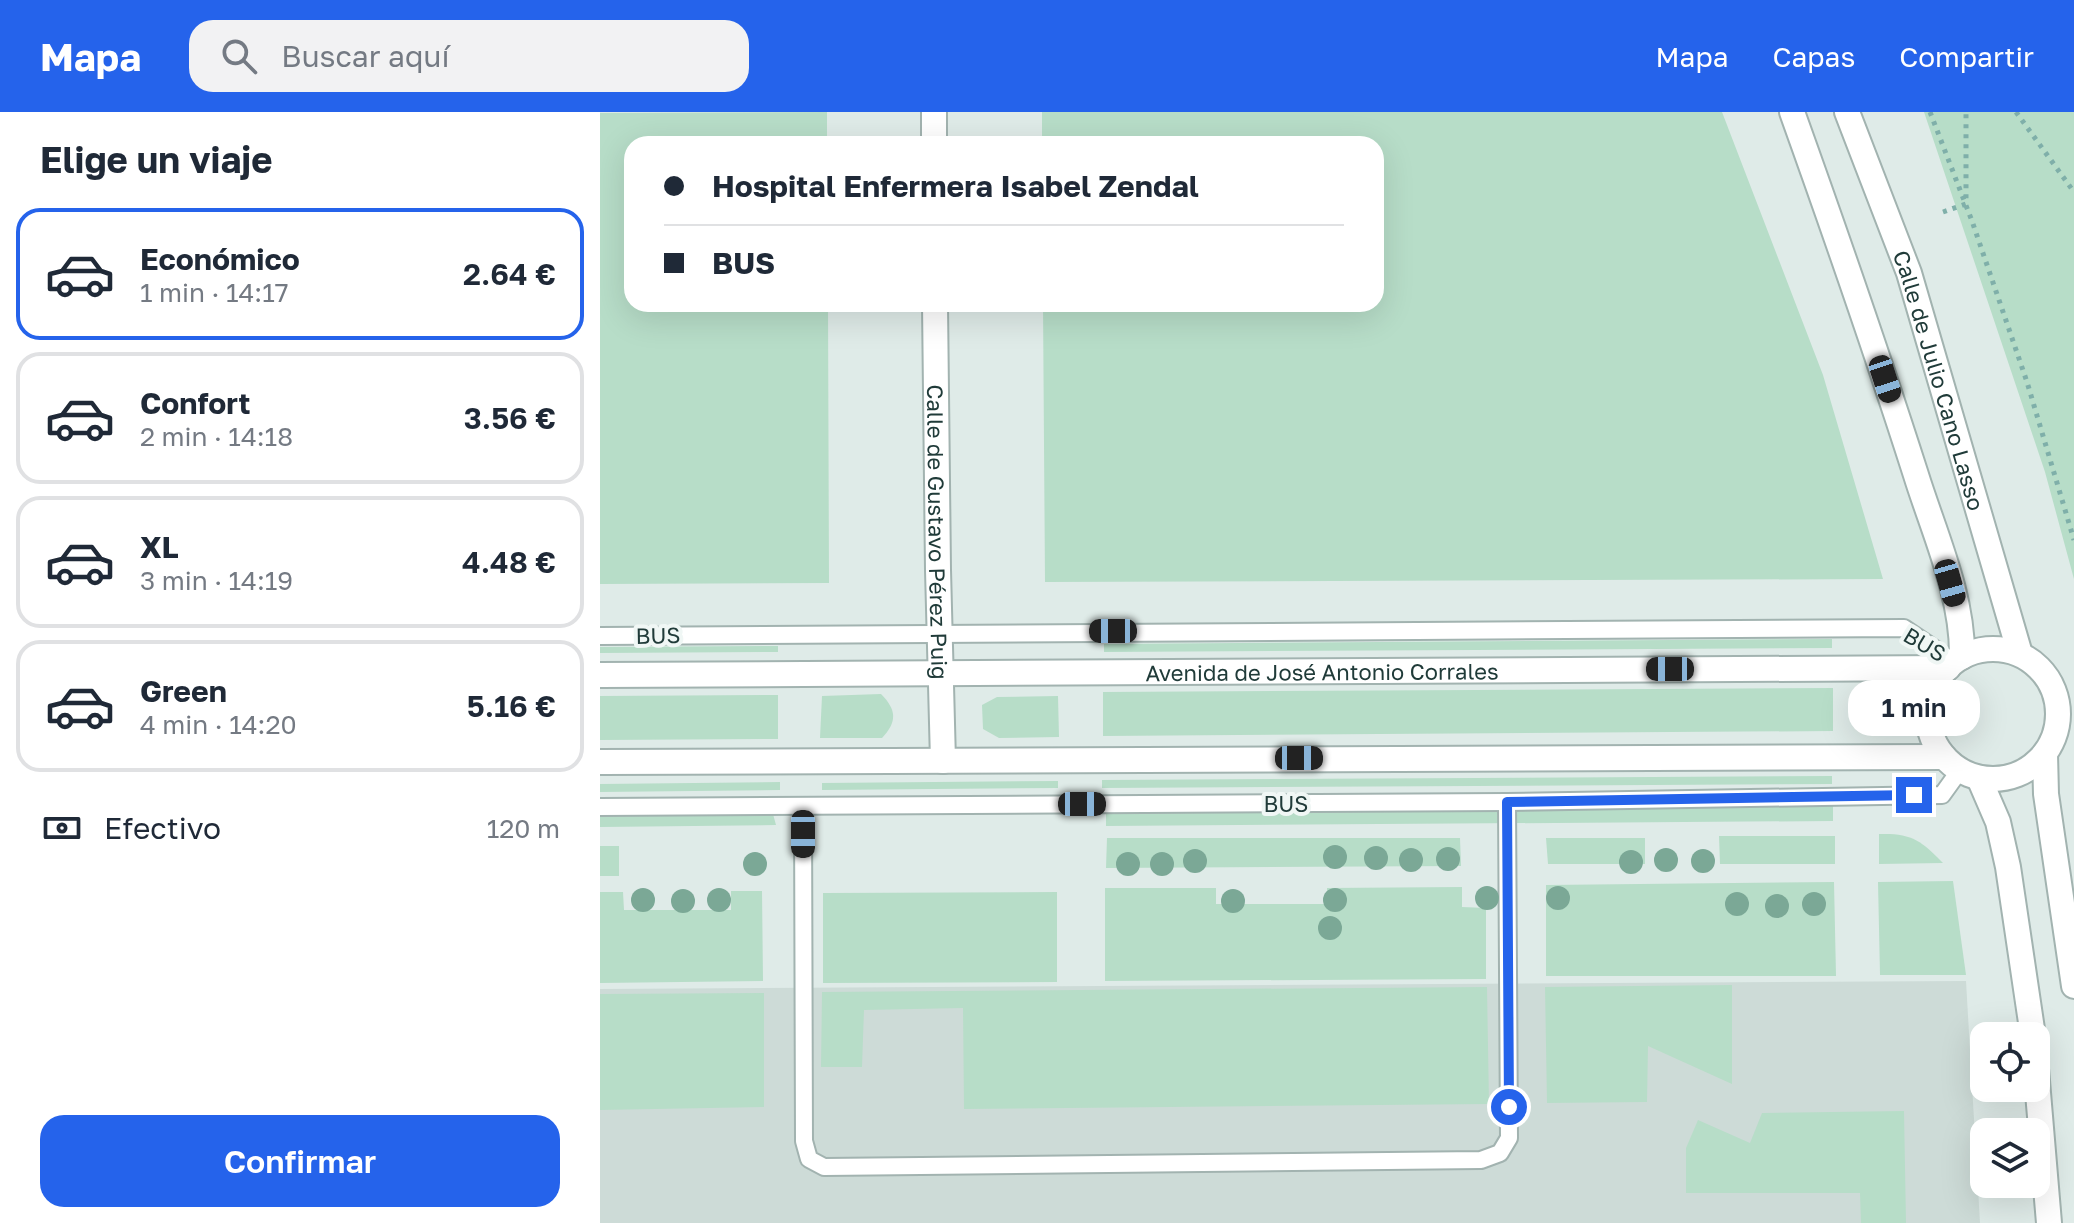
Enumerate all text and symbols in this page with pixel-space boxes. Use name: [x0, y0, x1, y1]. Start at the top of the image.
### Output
search box: [189, 20, 749, 92]
text: Mapa: [40, 34, 141, 79]
icon: search: [217, 34, 261, 78]
text: Buscar aquí: [281, 38, 450, 74]
text: Mapa: [1656, 40, 1728, 73]
text: Capas: [1772, 40, 1855, 73]
text: Compartir: [1899, 40, 2034, 73]
text: Elige un viaje: [40, 138, 272, 181]
text: Hospital Enfermera Isabel Zendal: [712, 168, 1199, 204]
icon: car: [44, 238, 116, 310]
text: Económico: [140, 241, 300, 277]
text: BUS: [712, 245, 775, 281]
street label: Calle de Julio Cano Lasso: [1888, 246, 1991, 513]
text: 2.64 €: [463, 256, 556, 292]
text: 1 min · 14:17: [140, 277, 289, 308]
car: [1866, 352, 1904, 406]
icon: car: [44, 382, 116, 454]
street label: Calle de Gustavo Pérez Puig: [922, 384, 954, 680]
text: Confort: [140, 385, 251, 421]
text: 3.56 €: [464, 400, 556, 436]
text: 2 min · 14:18: [140, 421, 293, 452]
icon: car: [44, 526, 116, 598]
text: XL: [140, 529, 179, 565]
text: 4.48 €: [462, 544, 556, 580]
car: [1932, 557, 1968, 609]
text: 3 min · 14:19: [140, 565, 293, 596]
car: [1089, 619, 1137, 643]
street label: BUS: [635, 621, 681, 649]
street label: BUS: [1899, 621, 1951, 667]
street label: Avenida de José Antonio Corrales: [1145, 657, 1499, 686]
car: [1646, 657, 1694, 681]
icon: car: [44, 670, 116, 742]
text: Green: [140, 673, 227, 709]
callout: 1 min: [1848, 679, 1980, 735]
text: 5.16 €: [467, 688, 556, 724]
text: 1 min: [1881, 692, 1947, 723]
text: 4 min · 14:20: [140, 709, 297, 740]
car: [1275, 746, 1323, 770]
route end: [1896, 777, 1932, 813]
street label: BUS: [1264, 790, 1308, 817]
car: [1058, 792, 1106, 816]
icon: cash: [40, 806, 84, 850]
text: Efectivo: [104, 810, 221, 846]
car: [791, 810, 815, 858]
text: 120 m: [487, 813, 560, 844]
map controls: [1970, 1022, 2050, 1198]
button: locate: [1970, 1022, 2050, 1102]
route start: [1491, 1089, 1527, 1125]
button: Confirmar: [40, 1115, 560, 1207]
button: layers: [1970, 1118, 2050, 1198]

